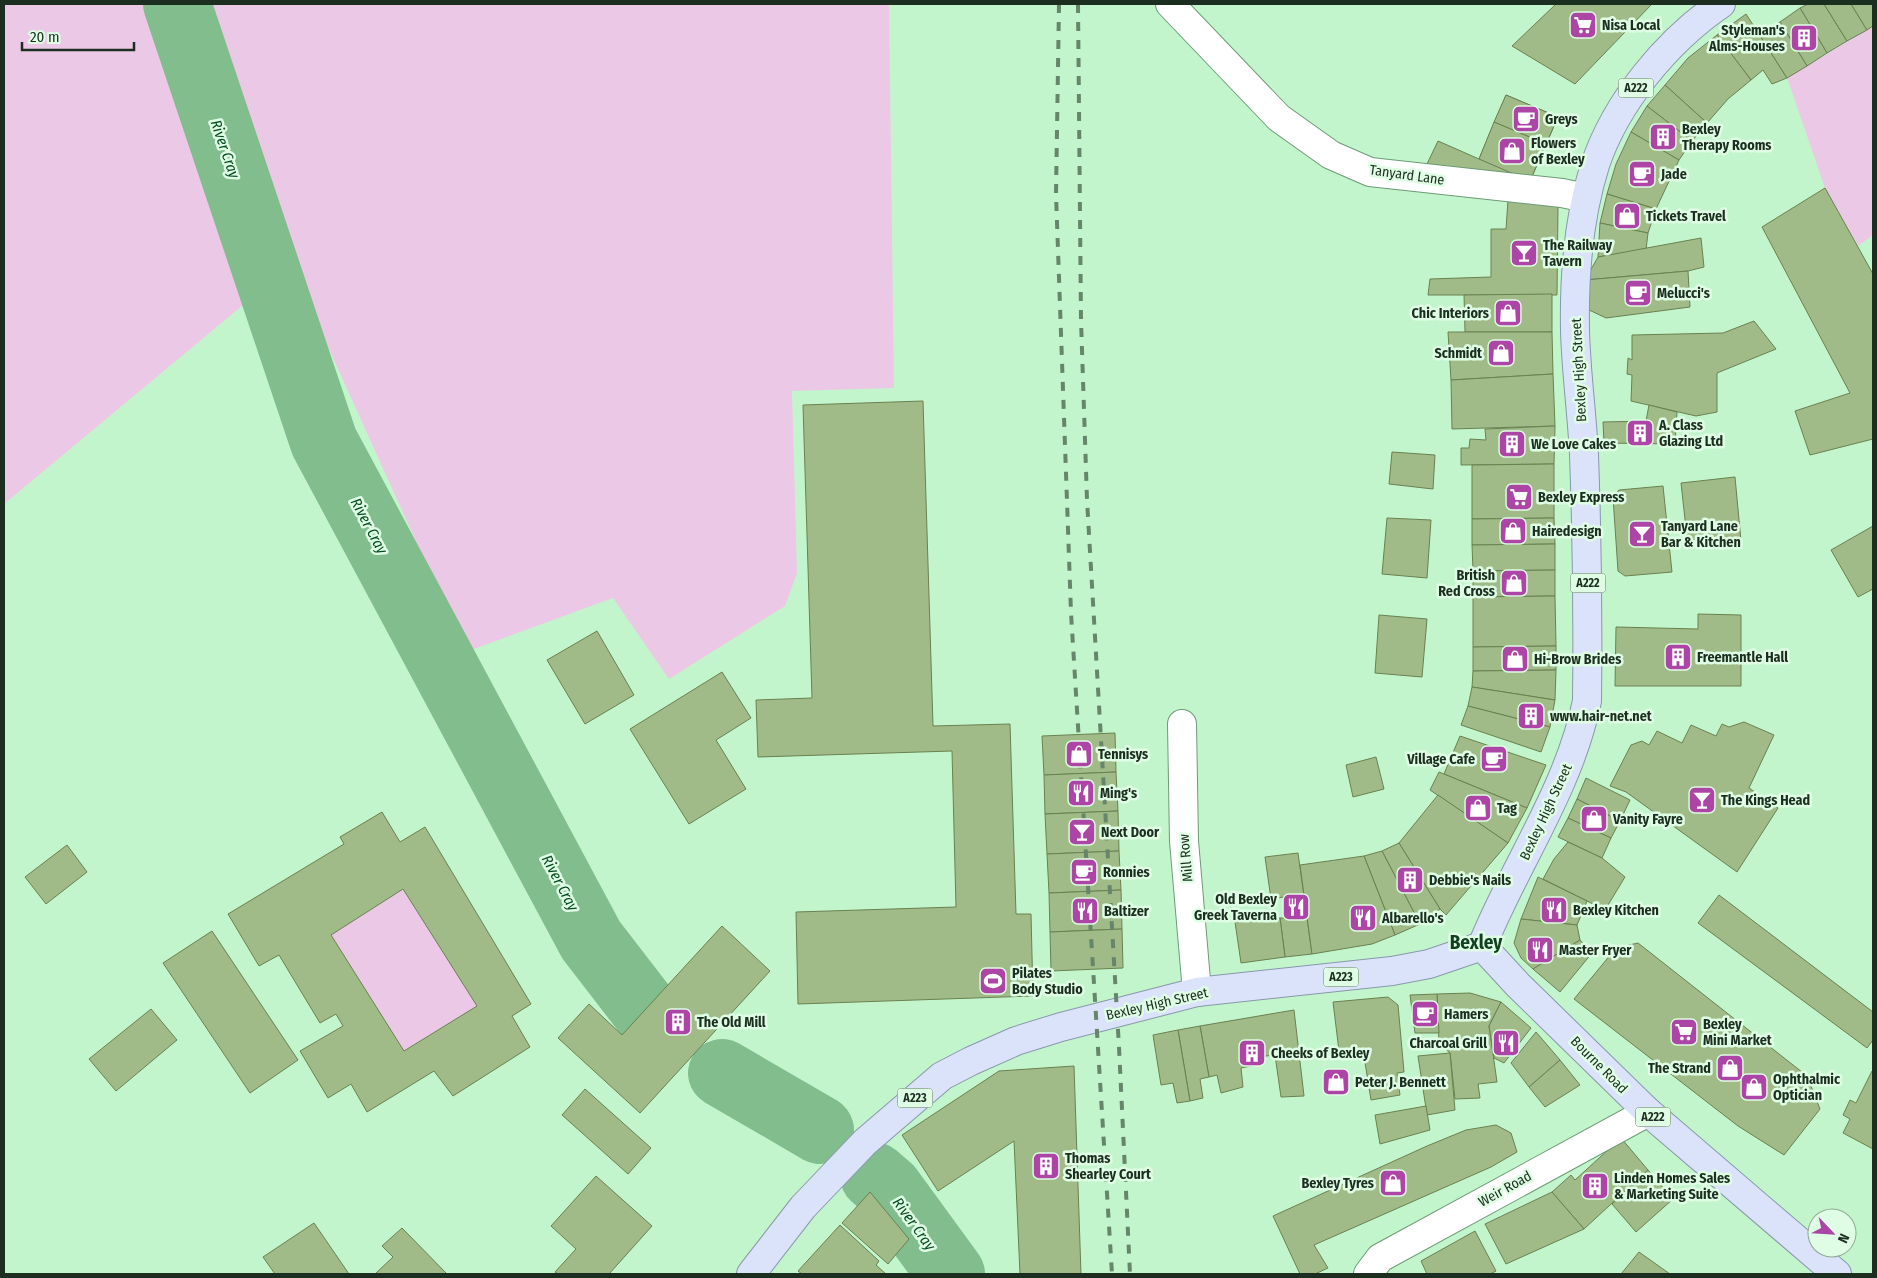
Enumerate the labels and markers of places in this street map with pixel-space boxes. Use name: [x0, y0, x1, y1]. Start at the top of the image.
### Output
supermarket icon: Nisa Local: [1568, 10, 1598, 40]
place label: Nisa Local: [1602, 17, 1660, 34]
place label: Styleman's Alms-Houses: [1708, 22, 1785, 55]
building icon: Styleman's Alms-Houses: [1789, 23, 1819, 53]
cafe icon: Greys: [1511, 104, 1541, 134]
place label: Greys: [1545, 111, 1578, 128]
place label: Bexley Therapy Rooms: [1682, 121, 1771, 154]
building icon: Bexley Therapy Rooms: [1648, 122, 1678, 152]
place label: Flowers of Bexley: [1531, 135, 1585, 168]
shop icon: Flowers of Bexley: [1497, 136, 1527, 166]
cafe icon: Jade: [1627, 159, 1657, 189]
place label: Jade: [1660, 166, 1687, 183]
shop icon: Tickets Travel: [1612, 201, 1642, 231]
place label: Tickets Travel: [1646, 208, 1726, 225]
place label: The Railway Tavern: [1543, 237, 1612, 270]
bar icon: The Railway Tavern: [1509, 238, 1539, 268]
cafe icon: Melucci's: [1623, 278, 1653, 308]
place label: Melucci's: [1657, 285, 1710, 302]
shop icon: Chic Interiors: [1493, 298, 1523, 328]
place label: Chic Interiors: [1412, 305, 1489, 322]
shop icon: Schmidt: [1486, 338, 1516, 368]
place label: Schmidt: [1434, 345, 1483, 362]
place label: A. Class Glazing Ltd: [1658, 417, 1723, 450]
building icon: A. Class Glazing Ltd: [1625, 418, 1655, 448]
building icon: We Love Cakes: [1497, 429, 1527, 459]
place label: We Love Cakes: [1531, 436, 1616, 453]
supermarket icon: Bexley Express: [1504, 482, 1534, 512]
place label: Bexley Express: [1538, 489, 1624, 506]
shop icon: Hairedesign: [1498, 516, 1528, 546]
place label: Tanyard Lane Bar & Kitchen: [1661, 518, 1741, 551]
bar icon: Tanyard Lane Bar & Kitchen: [1627, 519, 1657, 549]
place label: Hairedesign: [1532, 523, 1602, 540]
place label: British Red Cross: [1438, 567, 1495, 600]
shop icon: British Red Cross: [1499, 568, 1529, 598]
building icon: Freemantle Hall: [1663, 642, 1693, 672]
shop icon: Hi-Brow Brides: [1500, 644, 1530, 674]
place label: Freemantle Hall: [1697, 649, 1788, 666]
place label: Hi-Brow Brides: [1534, 651, 1621, 668]
building icon: www.hair-net.net: [1516, 701, 1546, 731]
place label: www.hair-net.net: [1550, 708, 1653, 725]
shop icon: Tennisys: [1064, 739, 1094, 769]
cafe icon: Village Cafe: [1479, 744, 1509, 774]
place label: Tennisys: [1098, 746, 1148, 763]
place label: Village Cafe: [1406, 751, 1475, 768]
restaurant icon: Ming's: [1066, 778, 1096, 808]
place label: Ming's: [1100, 785, 1137, 802]
bar icon: The Kings Head: [1687, 785, 1717, 815]
place label: The Kings Head: [1721, 792, 1810, 809]
shop icon: Tag: [1463, 793, 1493, 823]
place label: Tag: [1497, 800, 1517, 817]
shop icon: Vanity Fayre: [1579, 804, 1609, 834]
place label: Vanity Fayre: [1612, 811, 1683, 828]
bar icon: Next Door: [1067, 817, 1097, 847]
place label: Next Door: [1101, 824, 1160, 841]
cafe icon: Ronnies: [1069, 857, 1099, 887]
place label: Ronnies: [1103, 864, 1150, 881]
building icon: Debbie's Nails: [1395, 865, 1425, 895]
place label: Debbie's Nails: [1429, 872, 1511, 889]
place label: Old Bexley Greek Taverna: [1194, 891, 1277, 924]
restaurant icon: Old Bexley Greek Taverna: [1281, 892, 1311, 922]
restaurant icon: Bexley Kitchen: [1539, 895, 1569, 925]
restaurant icon: Baltizer: [1070, 896, 1100, 926]
place label: Bexley Kitchen: [1573, 902, 1659, 919]
place label: Baltizer: [1104, 903, 1150, 920]
restaurant icon: Albarello's: [1348, 903, 1378, 933]
place label: Albarello's: [1381, 910, 1444, 927]
restaurant icon: Master Fryer: [1525, 935, 1555, 965]
place label: Master Fryer: [1559, 942, 1632, 959]
place label: Pilates Body Studio: [1012, 965, 1083, 998]
sports icon: Pilates Body Studio: [978, 966, 1008, 996]
cafe icon: Hamers: [1410, 999, 1440, 1029]
place label: Hamers: [1444, 1006, 1488, 1023]
building icon: The Old Mill: [663, 1007, 693, 1037]
place label: The Old Mill: [697, 1014, 766, 1031]
place label: Bexley Mini Market: [1703, 1016, 1773, 1049]
supermarket icon: Bexley Mini Market: [1669, 1017, 1699, 1047]
restaurant icon: Charcoal Grill: [1491, 1028, 1521, 1058]
place label: Charcoal Grill: [1409, 1035, 1487, 1052]
building icon: Cheeks of Bexley: [1237, 1038, 1267, 1068]
place label: Cheeks of Bexley: [1271, 1045, 1370, 1062]
shop icon: The Strand: [1715, 1053, 1745, 1083]
place label: The Strand: [1648, 1060, 1711, 1077]
shop icon: Peter J. Bennett: [1321, 1067, 1351, 1097]
place label: Ophthalmic Optician: [1773, 1071, 1841, 1104]
shop icon: Ophthalmic Optician: [1739, 1072, 1769, 1102]
place label: Peter J. Bennett: [1355, 1074, 1447, 1091]
place label: Thomas Shearley Court: [1065, 1150, 1152, 1183]
building icon: Thomas Shearley Court: [1031, 1151, 1061, 1181]
shop icon: Bexley Tyres: [1378, 1168, 1408, 1198]
place label: Linden Homes Sales & Marketing Suite: [1614, 1170, 1730, 1203]
building icon: Linden Homes Sales & Marketing Suite: [1580, 1171, 1610, 1201]
place label: Bexley Tyres: [1301, 1175, 1374, 1192]

